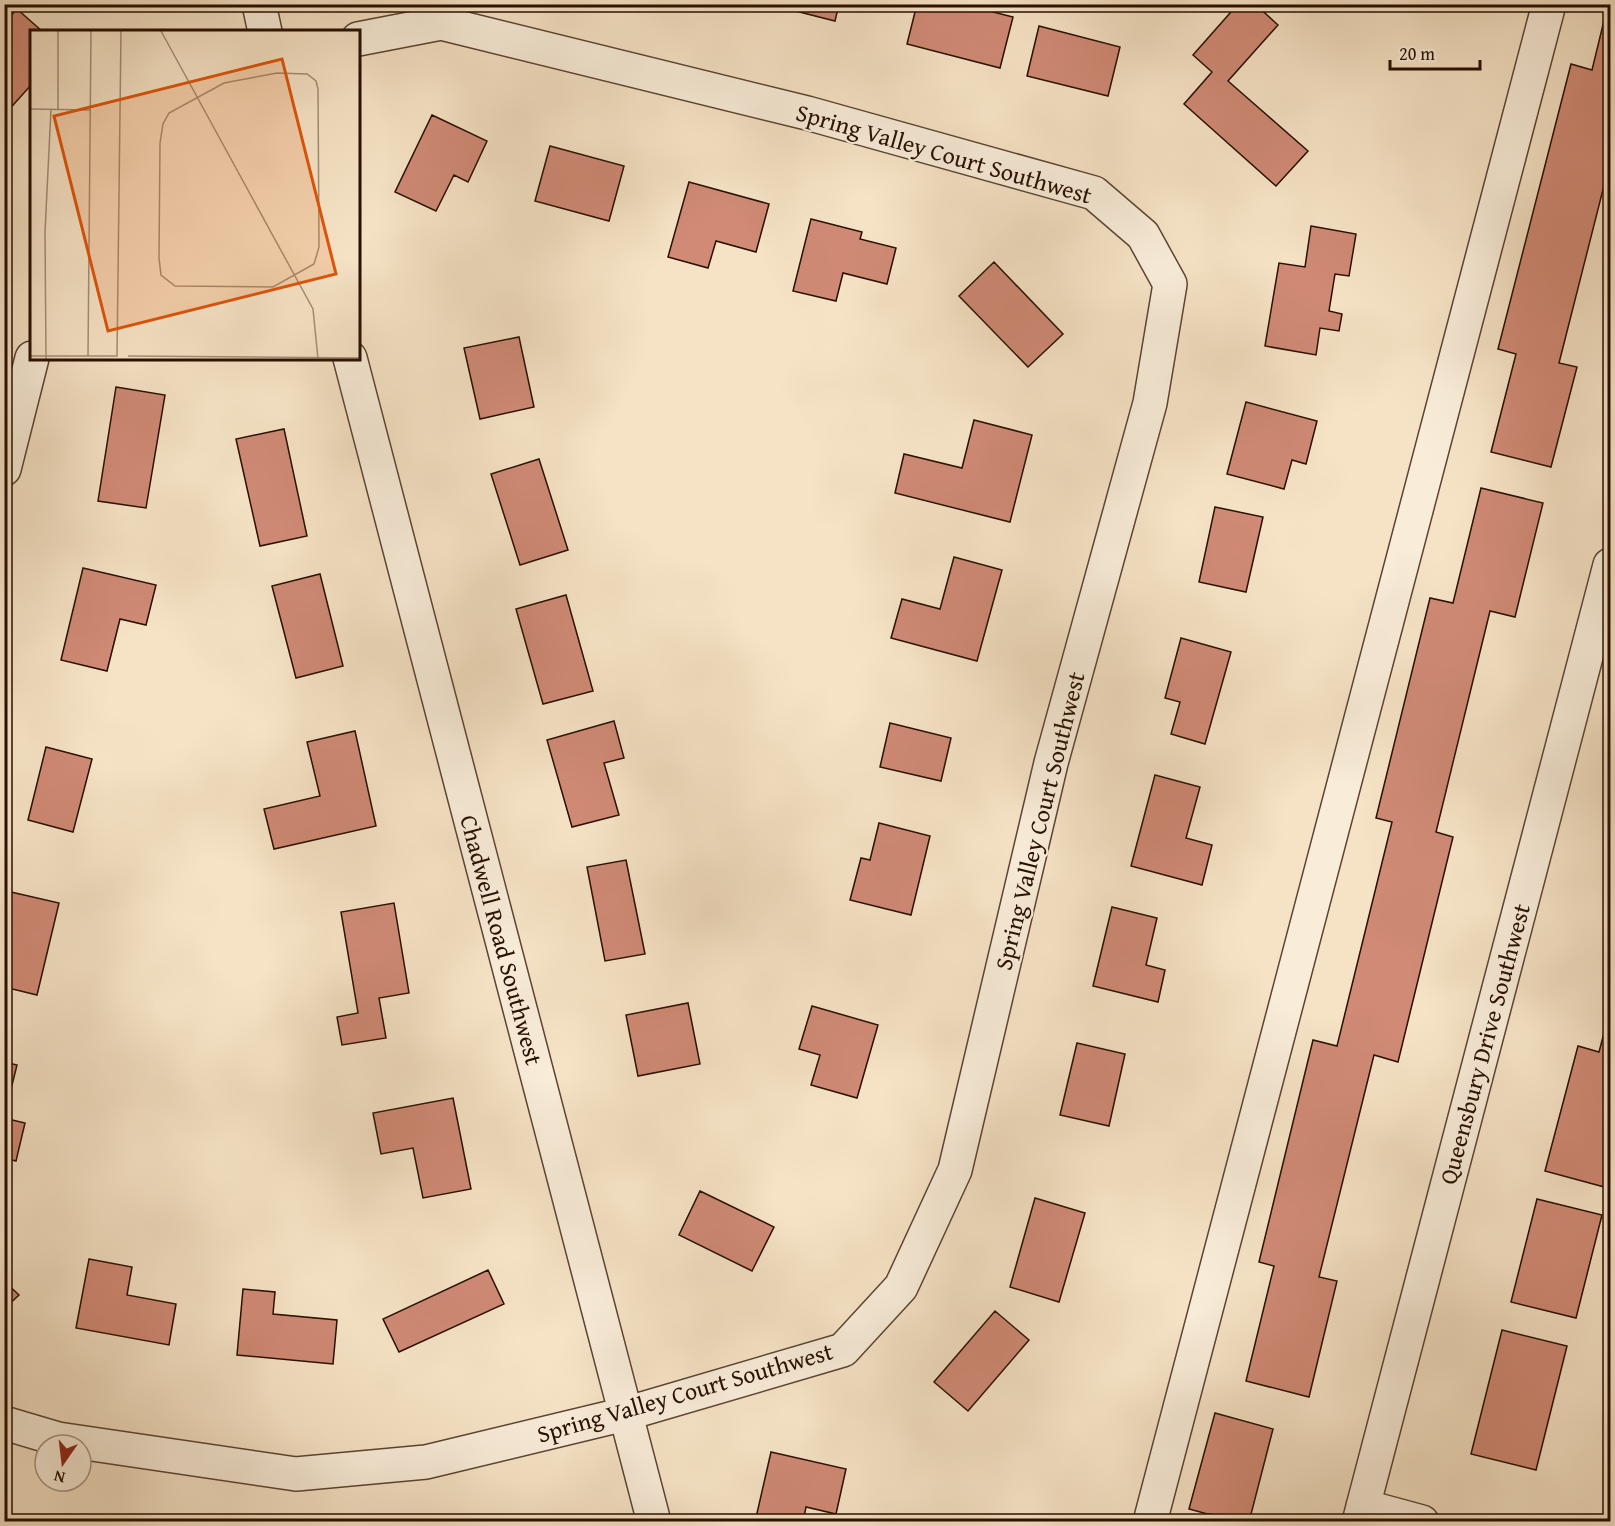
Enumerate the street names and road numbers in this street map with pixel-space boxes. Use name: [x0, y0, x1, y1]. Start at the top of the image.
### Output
street label: Spring Valley Court Southwest: [792, 94, 1097, 213]
street label: Spring Valley Court Southwest: [985, 668, 1094, 974]
street label: Chadwell Road Southwest: [451, 811, 552, 1069]
street label: Queensbury Drive Southwest: [1430, 899, 1539, 1188]
street label: Spring Valley Court Southwest: [533, 1333, 837, 1452]

